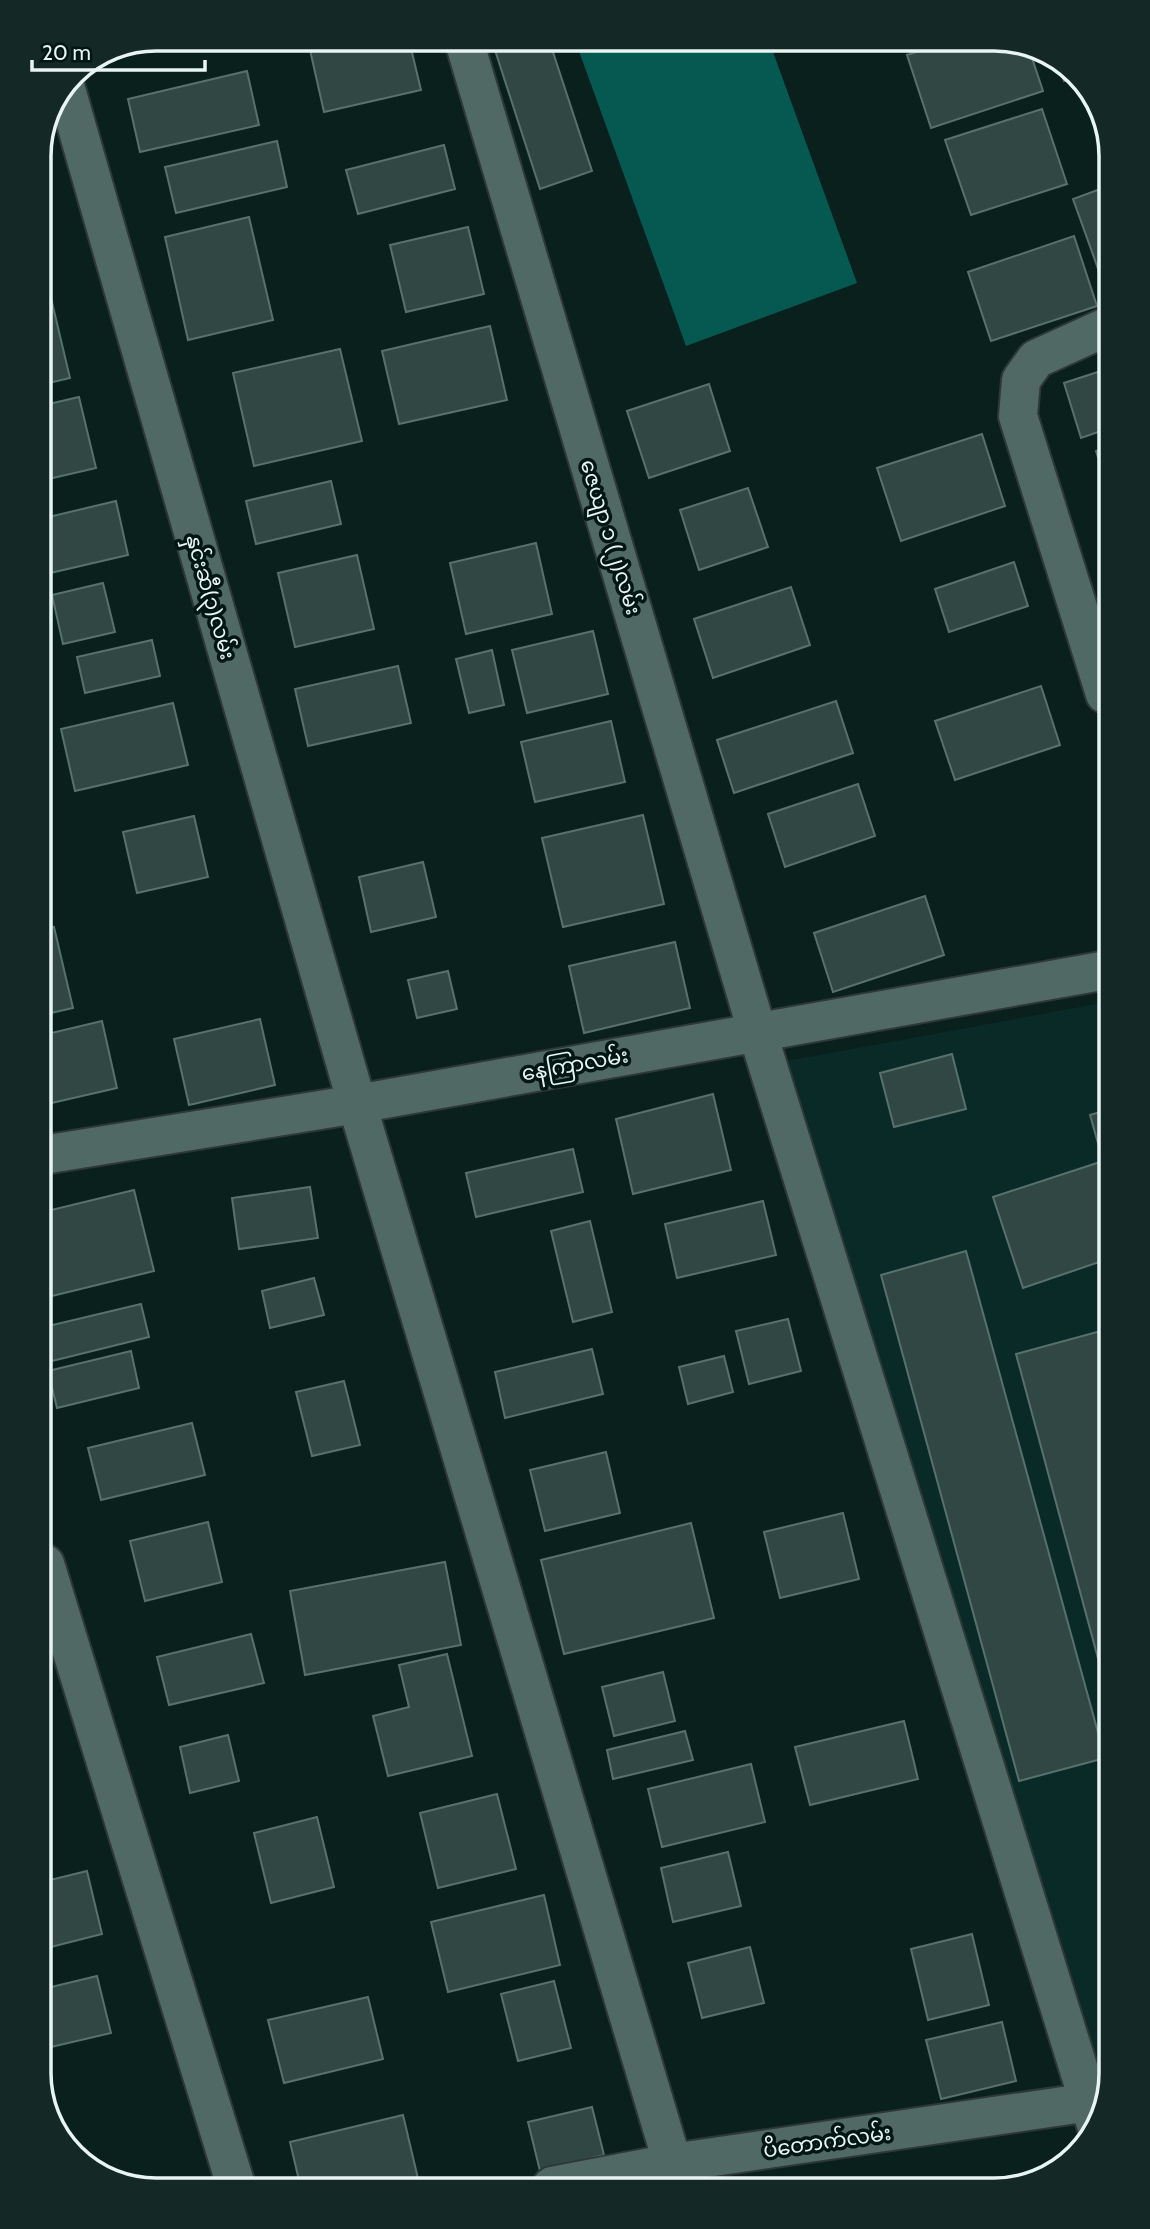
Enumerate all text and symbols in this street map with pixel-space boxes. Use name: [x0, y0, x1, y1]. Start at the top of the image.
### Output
scale bar: [32, 28, 205, 72]
text: 20 m: [42, 40, 91, 65]
street label: ဇေယျာ ၁ (၂)လမ်း: [570, 456, 649, 619]
street label: နှင်းဆီ(၃)လမ်း: [176, 531, 244, 664]
street label: နေကြာလမ်း: [519, 1039, 631, 1091]
street label: ပိတောက်လမ်း: [761, 2117, 893, 2162]

